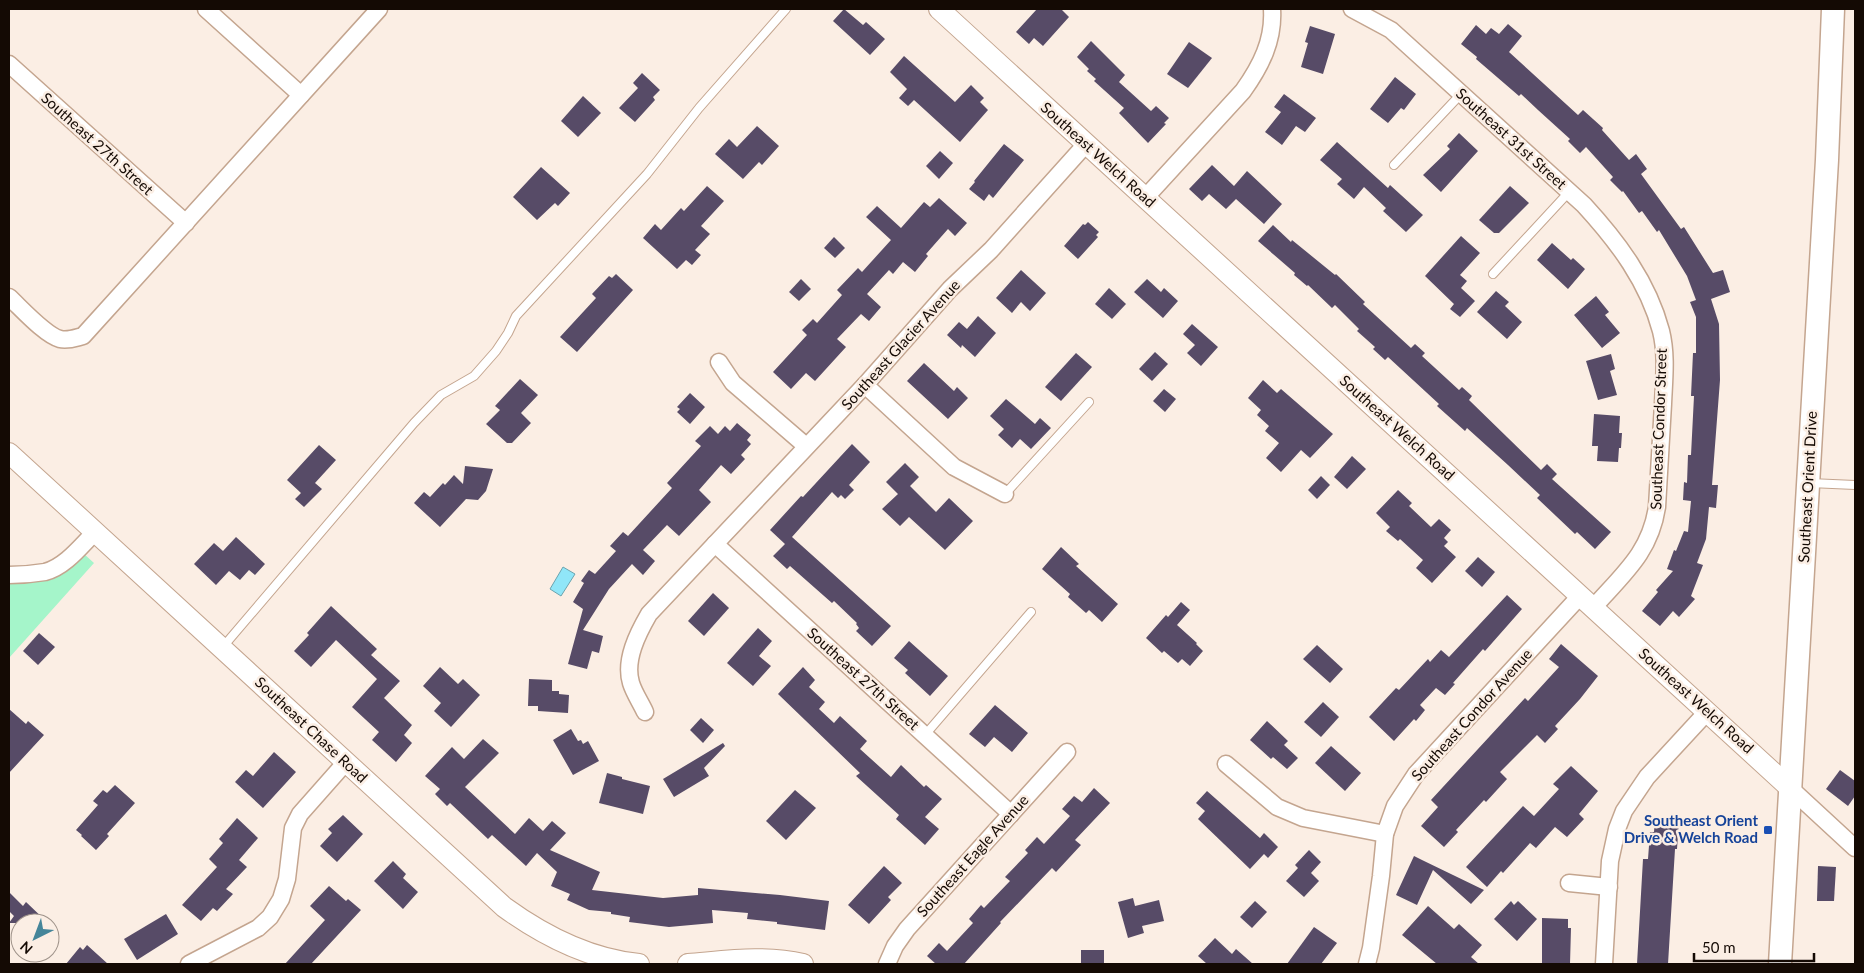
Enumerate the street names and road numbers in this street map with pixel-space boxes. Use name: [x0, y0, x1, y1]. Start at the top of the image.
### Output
street label: Southeast 31st Street: [1453, 84, 1571, 193]
street label: Southeast 27th Street: [38, 88, 158, 199]
street label: Southeast Welch Road: [1038, 98, 1160, 211]
street label: Southeast Glacier Avenue: [837, 276, 963, 413]
street label: Southeast Condor Street: [1646, 347, 1670, 510]
street label: Southeast Welch Road: [1337, 371, 1459, 484]
street label: Southeast Orient Drive: [1794, 411, 1820, 563]
street label: Southeast 27th Street: [804, 623, 924, 734]
street label: Southeast Condor Avenue: [1407, 644, 1535, 784]
street label: Southeast Welch Road: [1636, 644, 1758, 757]
street label: Southeast Chase Road: [252, 673, 372, 786]
street label: Southeast Eagle Avenue: [913, 791, 1032, 920]

